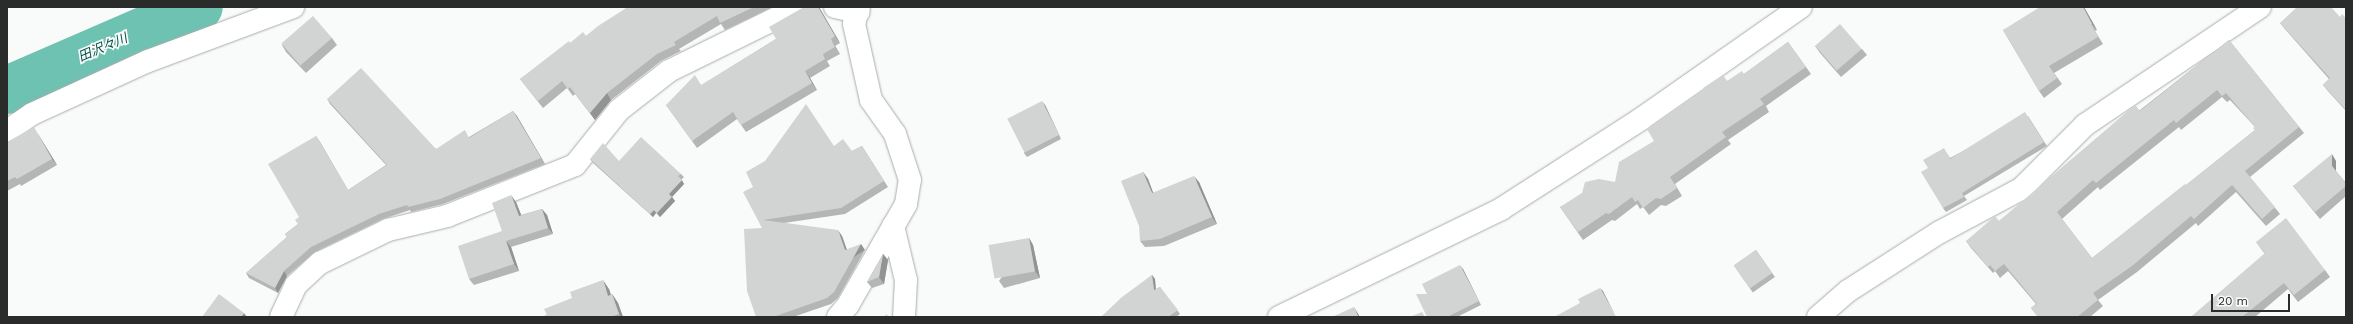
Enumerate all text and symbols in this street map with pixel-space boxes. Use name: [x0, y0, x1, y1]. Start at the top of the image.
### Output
water label: 田沢々川: [76, 31, 130, 65]
scale bar: [2213, 286, 2292, 312]
text: 20 m: [2218, 294, 2248, 308]

